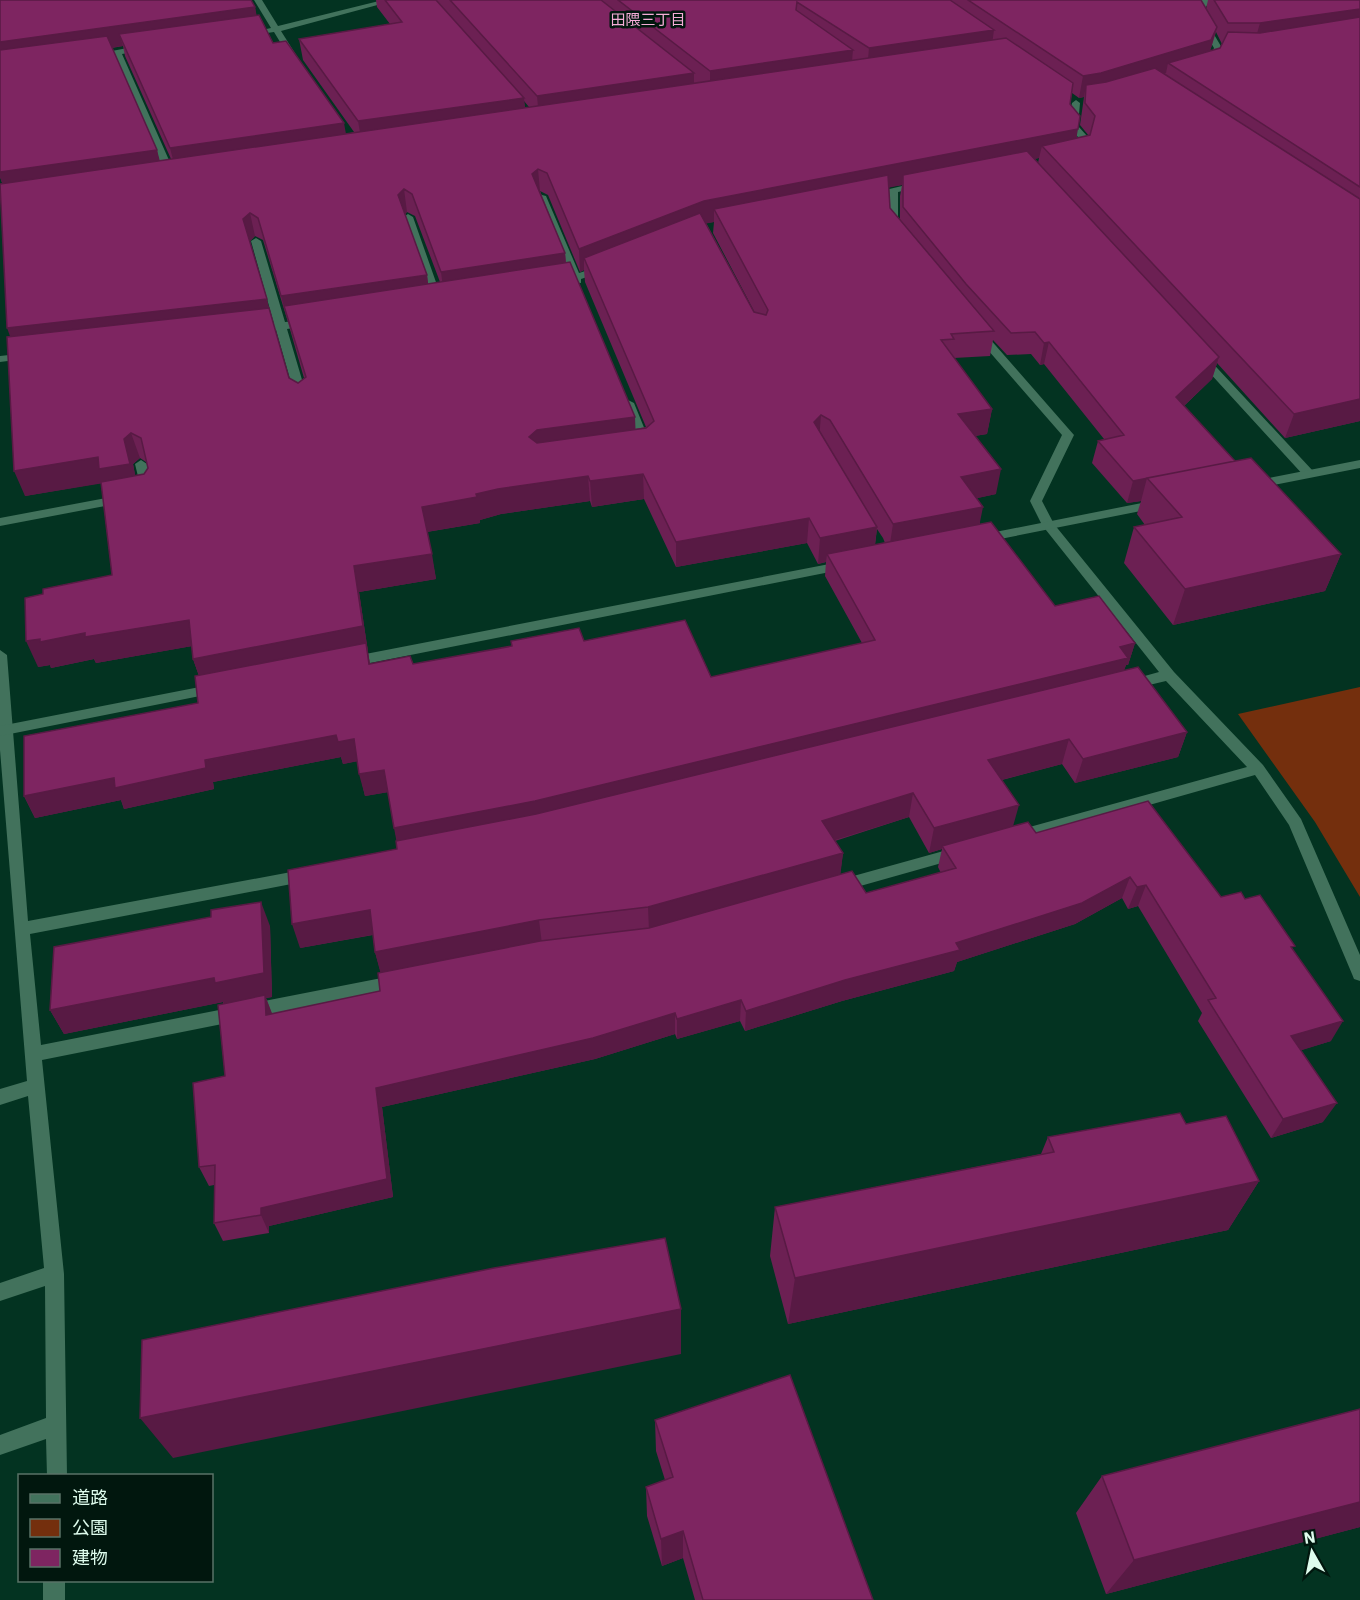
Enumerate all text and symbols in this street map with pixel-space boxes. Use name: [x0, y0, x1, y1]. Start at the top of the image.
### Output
district label: 田隈三丁目: [610, 10, 686, 29]
legend: [18, 1474, 213, 1582]
text: 道路: [72, 1486, 108, 1509]
text: 公園: [72, 1516, 108, 1539]
north arrow: [1282, 1522, 1342, 1582]
text: N: [1302, 1526, 1317, 1548]
text: 建物: [72, 1546, 108, 1569]

